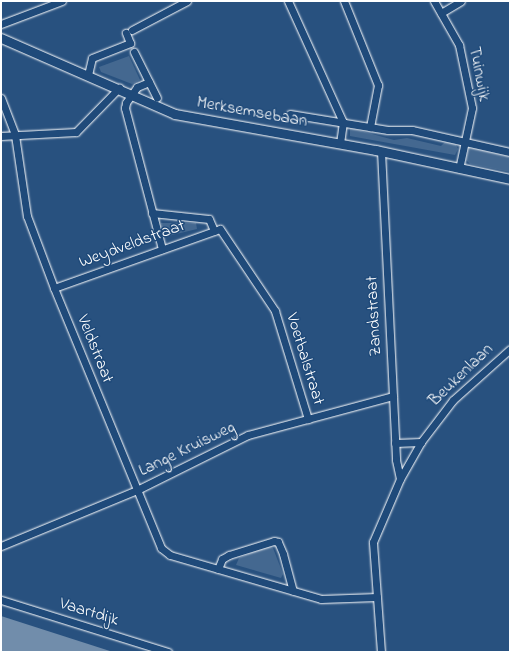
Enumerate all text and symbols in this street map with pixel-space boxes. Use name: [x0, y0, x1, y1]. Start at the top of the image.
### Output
street label: Tuinwijk: [464, 45, 494, 103]
street label: Merksemsebaan: [195, 92, 309, 132]
street label: Weydveldstraat: [76, 215, 188, 273]
street label: Zandstraat: [362, 275, 386, 357]
street label: Voetbalstraat: [281, 311, 329, 407]
street label: Veldstraat: [72, 312, 118, 386]
street label: Beukenlaan: [425, 339, 497, 411]
street label: Lange Kruisweg: [135, 417, 239, 481]
street label: Vaartdijk: [57, 593, 121, 631]

